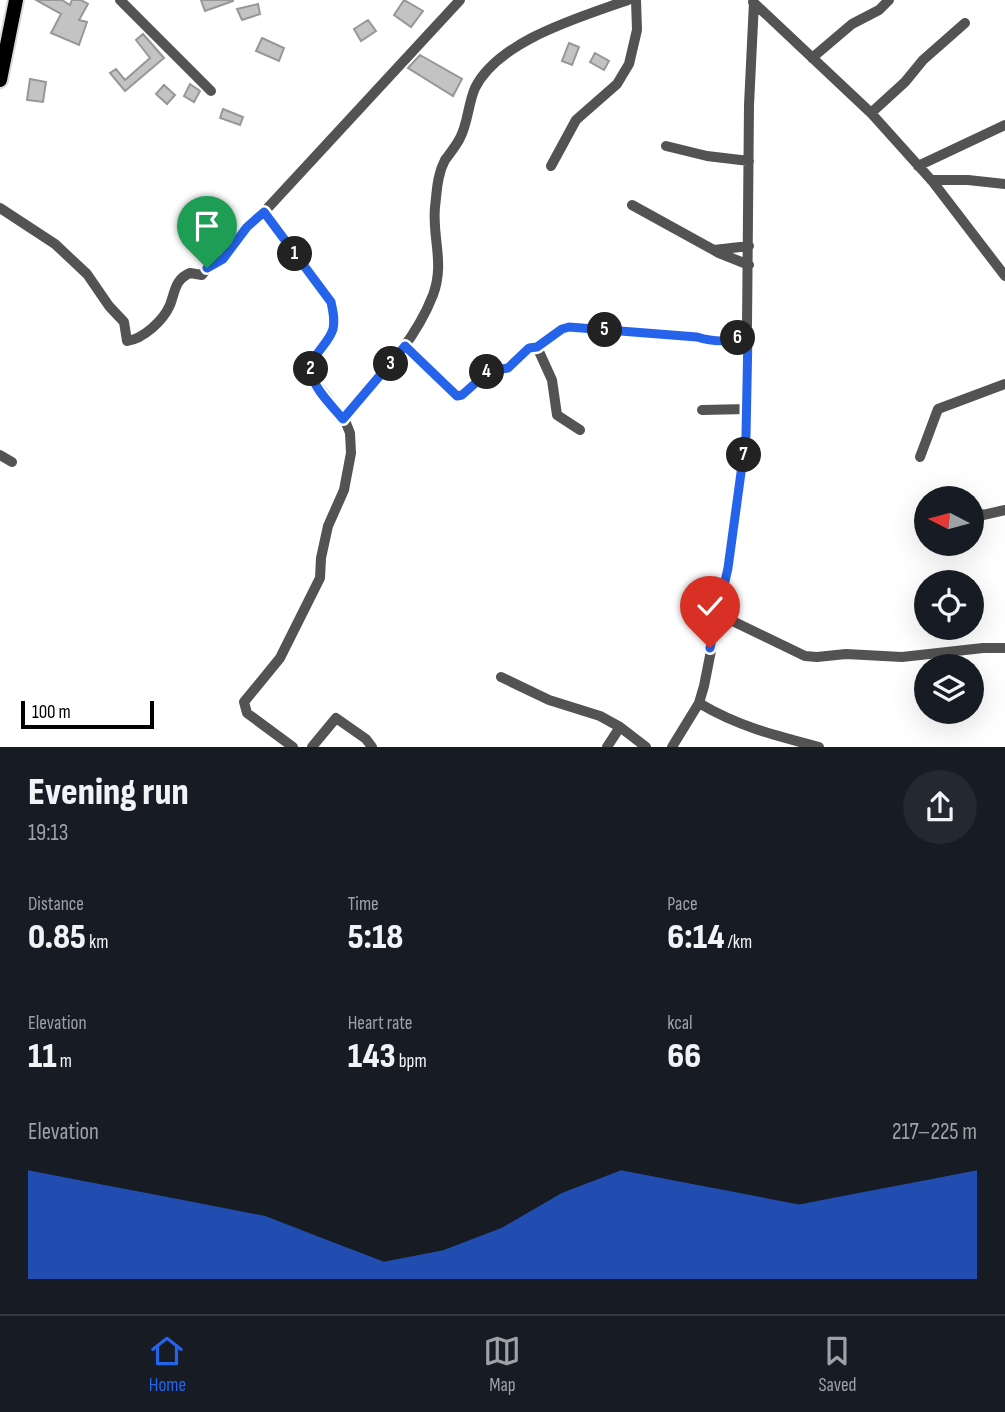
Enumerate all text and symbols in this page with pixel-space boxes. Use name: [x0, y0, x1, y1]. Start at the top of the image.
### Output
pin: [177, 196, 237, 268]
icon: arrive: [188, 207, 226, 245]
pin: 1: [278, 236, 312, 272]
text: 1: [291, 242, 298, 265]
pin: 5: [588, 312, 622, 348]
text: 5: [600, 318, 609, 341]
pin: 6: [720, 320, 756, 356]
text: 6: [733, 326, 742, 349]
pin: 3: [374, 346, 408, 382]
pin: 2: [294, 352, 328, 386]
text: 3: [386, 352, 395, 375]
pin: 4: [470, 354, 504, 390]
text: 2: [306, 357, 315, 380]
text: 4: [482, 360, 491, 383]
pin: 7: [726, 438, 762, 472]
text: 7: [739, 443, 748, 466]
north arrow: [914, 486, 984, 556]
map controls: [914, 486, 984, 724]
button: locate: [914, 570, 984, 640]
pin: [680, 576, 740, 648]
icon: check: [691, 587, 729, 625]
button: layers: [914, 654, 984, 724]
scale bar: [21, 698, 154, 730]
text: 100 m: [32, 701, 71, 724]
text: Evening run: [28, 770, 189, 815]
button: share: [903, 770, 977, 844]
text: 19:13: [28, 819, 68, 847]
text: Distance: [28, 893, 84, 916]
text: Time: [348, 893, 379, 916]
text: Pace: [667, 893, 698, 916]
text: 0.85: [28, 916, 86, 959]
text: 5:18: [348, 916, 403, 959]
text: 6:14: [667, 916, 725, 959]
text: km: [86, 931, 109, 954]
text: /km: [725, 931, 752, 954]
text: Elevation: [28, 1012, 87, 1035]
text: Heart rate: [348, 1012, 413, 1035]
text: kcal: [667, 1012, 692, 1035]
text: 11: [28, 1035, 57, 1078]
text: 143: [348, 1035, 396, 1078]
text: 66: [667, 1035, 701, 1078]
text: m: [57, 1050, 72, 1073]
text: bpm: [396, 1050, 427, 1073]
text: Elevation: [28, 1118, 99, 1146]
text: 217–225 m: [892, 1118, 977, 1146]
tab: Home: [148, 1332, 186, 1397]
tab: Map: [483, 1332, 521, 1397]
tab: Saved: [818, 1332, 857, 1397]

